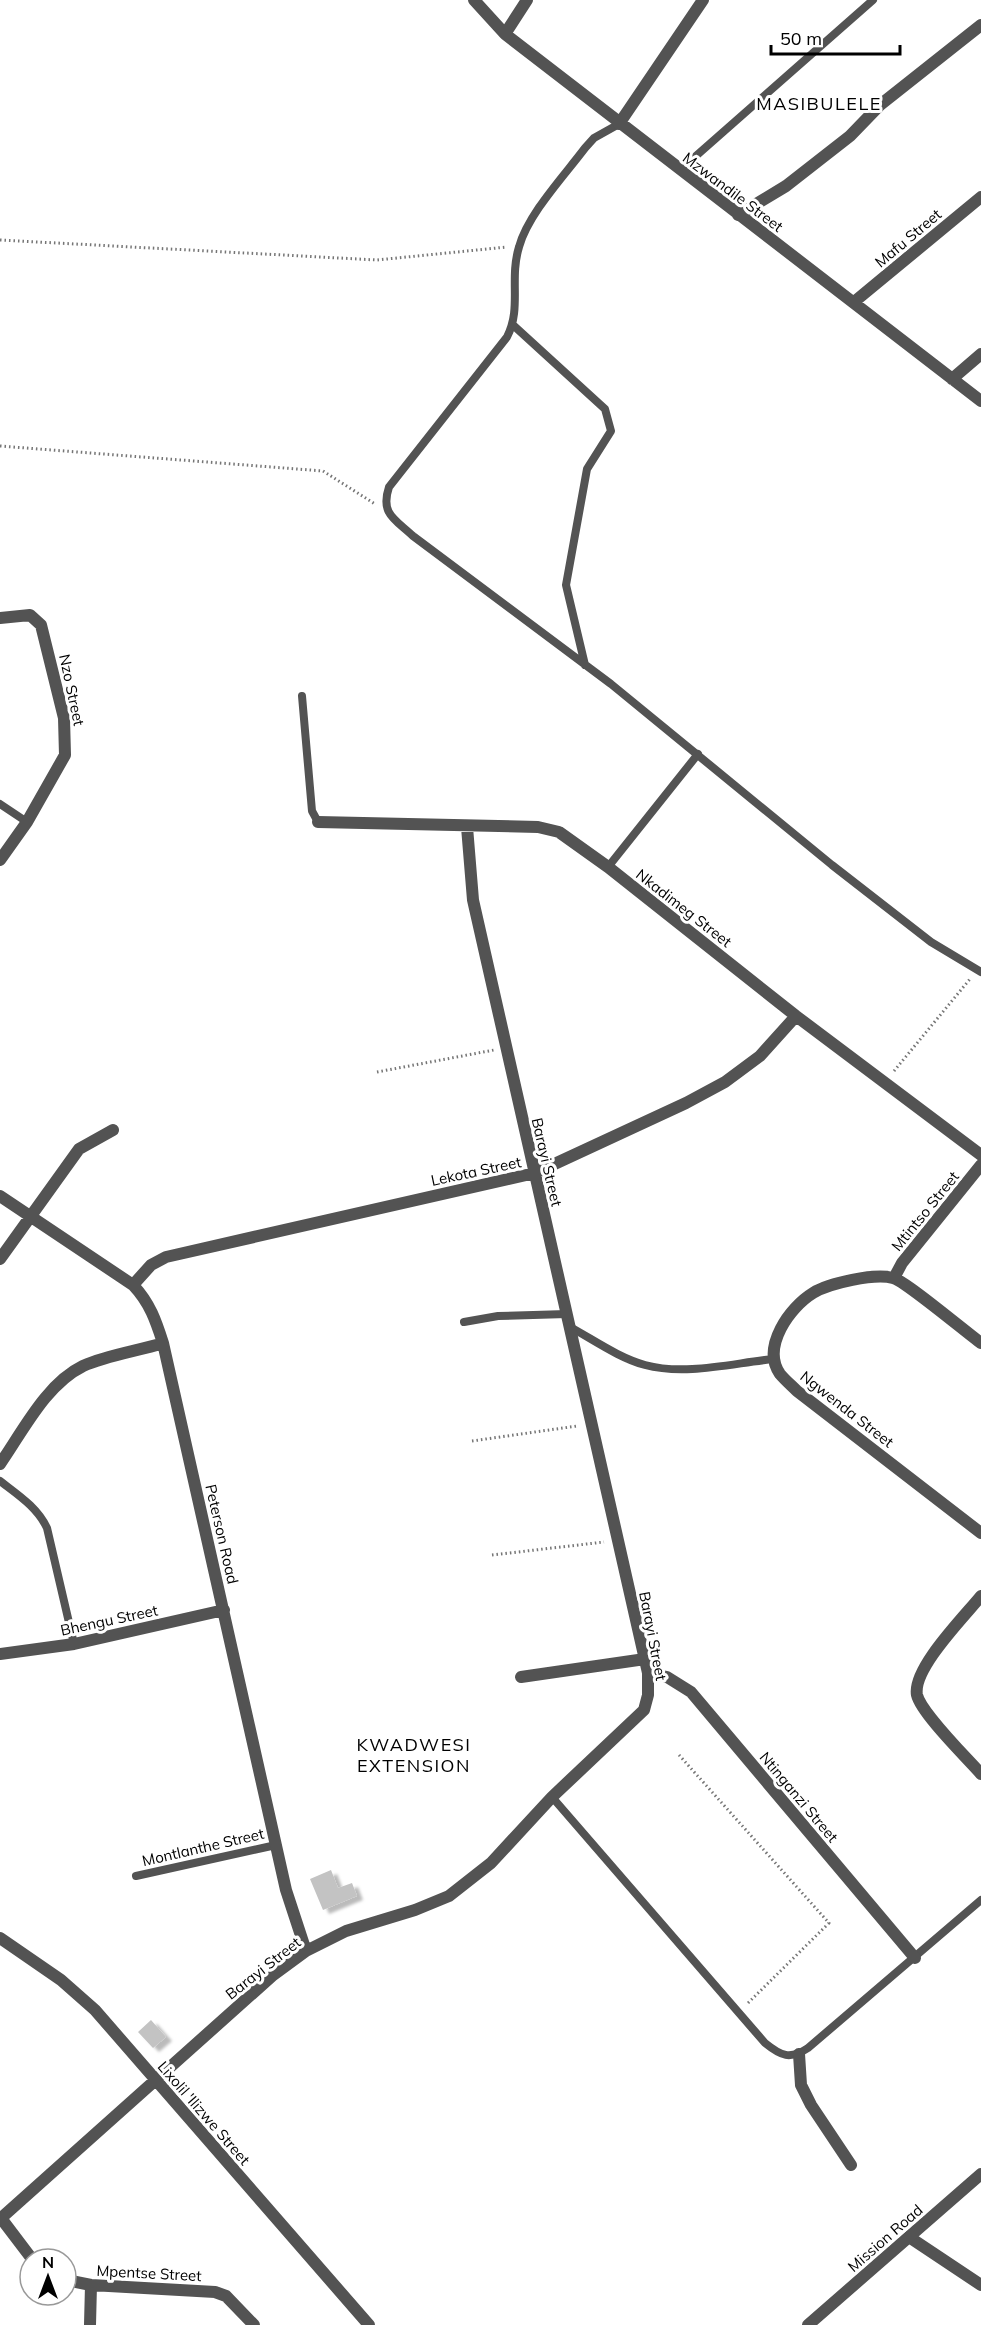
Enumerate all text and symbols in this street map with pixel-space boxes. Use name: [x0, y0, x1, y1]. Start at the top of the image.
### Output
scale bar: [771, 18, 900, 56]
text: 50 m: [780, 27, 822, 50]
district label: MASIBULELE: [756, 92, 882, 115]
street label: Mzwandile Street: [679, 148, 787, 236]
street label: Mafu Street: [871, 205, 945, 271]
street label: Nzo Street: [55, 652, 89, 728]
street label: Nkadimeg Street: [632, 865, 736, 951]
street label: Barayi Street: [528, 1116, 566, 1208]
street label: Lekota Street: [429, 1152, 523, 1190]
street label: Mtintso Street: [887, 1167, 963, 1255]
street label: Ngwenda Street: [796, 1367, 898, 1451]
street label: Peterson Road: [201, 1482, 243, 1586]
street label: Barayi Street: [635, 1590, 671, 1682]
street label: Bhengu Street: [59, 1600, 159, 1640]
district label: KWADWESI EXTENSION: [357, 1733, 471, 1777]
street label: Ntinganzi Street: [756, 1748, 842, 1846]
street label: Montlanthe Street: [140, 1824, 266, 1870]
street label: Barayi Street: [222, 1933, 304, 2003]
street label: Lixolil 'Ilizwe Street: [154, 2057, 254, 2169]
street label: Mission Road: [844, 2200, 926, 2276]
north arrow: [18, 2247, 78, 2307]
text: N: [42, 2252, 54, 2272]
street label: Mpentse Street: [96, 2261, 202, 2285]

